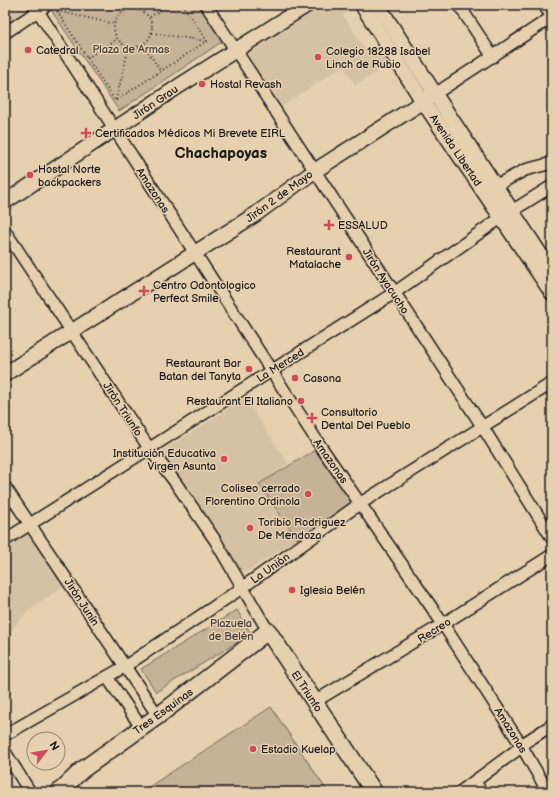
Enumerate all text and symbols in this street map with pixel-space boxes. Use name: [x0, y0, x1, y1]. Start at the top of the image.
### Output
park label: Plaza de Armas: [92, 43, 170, 56]
place label: Catedral: [36, 44, 78, 57]
marker: Catedral: [23, 45, 33, 55]
place label: Colegio 18288 Isabel Linch de Rubio: [326, 45, 430, 71]
marker: Colegio 18288 Isabel Linch de Rubio: [313, 52, 323, 62]
place label: Hostal Revash: [210, 78, 282, 91]
marker: Hostal Revash: [197, 79, 207, 89]
street label: Jirón Grau: [130, 82, 181, 122]
street label: Avenida Libertad: [427, 112, 484, 189]
marker: Certificados Médicos Mi Brevete EIRL: [80, 127, 92, 139]
place label: Certificados Médicos Mi Brevete EIRL: [95, 127, 286, 140]
district label: Chachapoyas: [175, 144, 267, 163]
place label: Hostal Norte backpackers: [38, 163, 102, 189]
street label: Amazonas: [133, 165, 172, 216]
street label: Jirón 2 de Mayo: [243, 168, 315, 225]
marker: Hostal Norte backpackers: [25, 170, 35, 180]
marker: ESSALUD: [323, 219, 335, 231]
place label: ESSALUD: [338, 219, 388, 232]
place label: Restaurant Matalache: [286, 245, 342, 271]
street label: Jirón Ayacucho: [360, 246, 412, 316]
marker: Restaurant Matalache: [344, 252, 354, 262]
place label: Centro Odontologico Perfect Smile: [153, 279, 256, 305]
marker: Centro Odontologico Perfect Smile: [138, 285, 150, 297]
street label: La Merced: [254, 346, 306, 385]
place label: Restaurant Bar Batan del Tanyta: [159, 357, 242, 383]
marker: Restaurant Bar Batan del Tanyta: [244, 364, 254, 374]
place label: Casona: [303, 372, 341, 385]
marker: Casona: [290, 373, 300, 383]
street label: Jirón Triunfo: [100, 380, 145, 439]
place label: Restaurant El Italiano: [186, 395, 293, 408]
marker: Restaurant El Italiano: [296, 396, 306, 406]
place label: Consultorio Dental Del Pueblo: [321, 406, 410, 432]
marker: Consultorio Dental Del Pueblo: [306, 412, 318, 424]
street label: Amazonas: [311, 437, 351, 486]
place label: Institución Educativa Virgen Asunta: [113, 447, 216, 473]
marker: Institución Educativa Virgen Asunta: [219, 454, 229, 464]
place label: Coliseo cerrado Florentino Ordinola: [205, 482, 300, 508]
marker: Coliseo cerrado Florentino Ordinola: [303, 489, 313, 499]
place label: Toribio Rodriguez De Mendoza: [258, 516, 346, 542]
marker: Toribio Rodriguez De Mendoza: [245, 523, 255, 533]
street label: La Unión: [248, 550, 292, 586]
street label: Jirón Junín: [61, 576, 102, 628]
place label: Iglesia Belén: [300, 584, 365, 597]
marker: Iglesia Belén: [287, 585, 297, 595]
street label: Recreo: [415, 615, 453, 646]
park label: Plazuela de Belén: [208, 617, 254, 643]
street label: El Triunfo: [288, 668, 325, 714]
street label: Tres Esquinas: [131, 685, 196, 737]
street label: Amazonas: [491, 705, 530, 756]
north arrow: [26, 731, 66, 771]
text: N: [46, 739, 62, 753]
place label: Estadio Kuelap: [261, 743, 336, 756]
marker: Estadio Kuelap: [248, 744, 258, 754]

